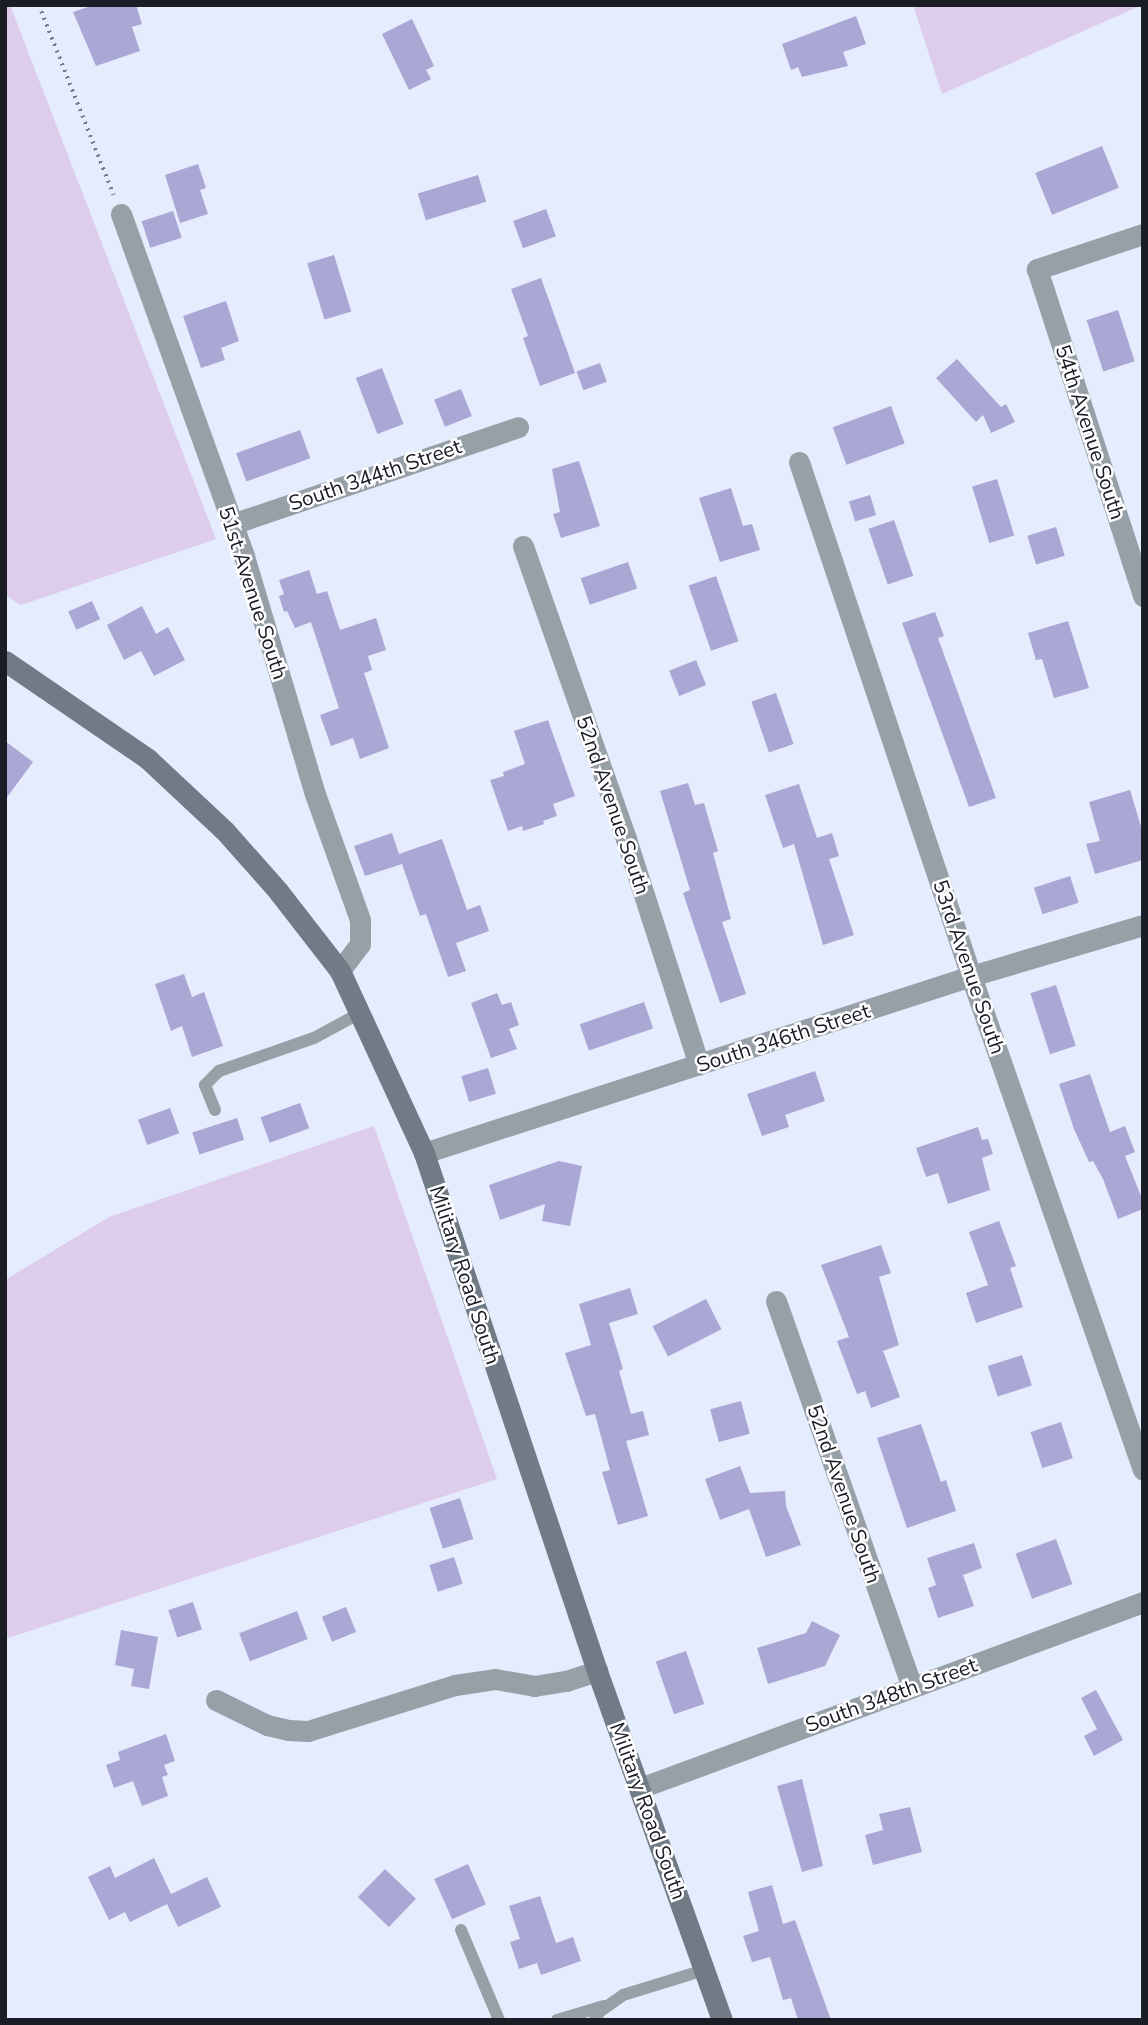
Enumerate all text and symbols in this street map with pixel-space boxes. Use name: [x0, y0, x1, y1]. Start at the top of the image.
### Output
street label: 54th Avenue South: [1050, 341, 1130, 523]
street label: South 344th Street: [285, 434, 465, 516]
street label: 51st Avenue South: [213, 503, 293, 683]
street label: 52nd Avenue South: [571, 712, 655, 898]
street label: 53rd Avenue South: [927, 877, 1011, 1057]
street label: South 346th Street: [693, 998, 873, 1078]
street label: Military Road South: [424, 1182, 506, 1368]
street label: 52nd Avenue South: [802, 1401, 886, 1587]
street label: South 348th Street: [802, 1652, 980, 1738]
street label: Military Road South: [604, 1719, 692, 1903]

